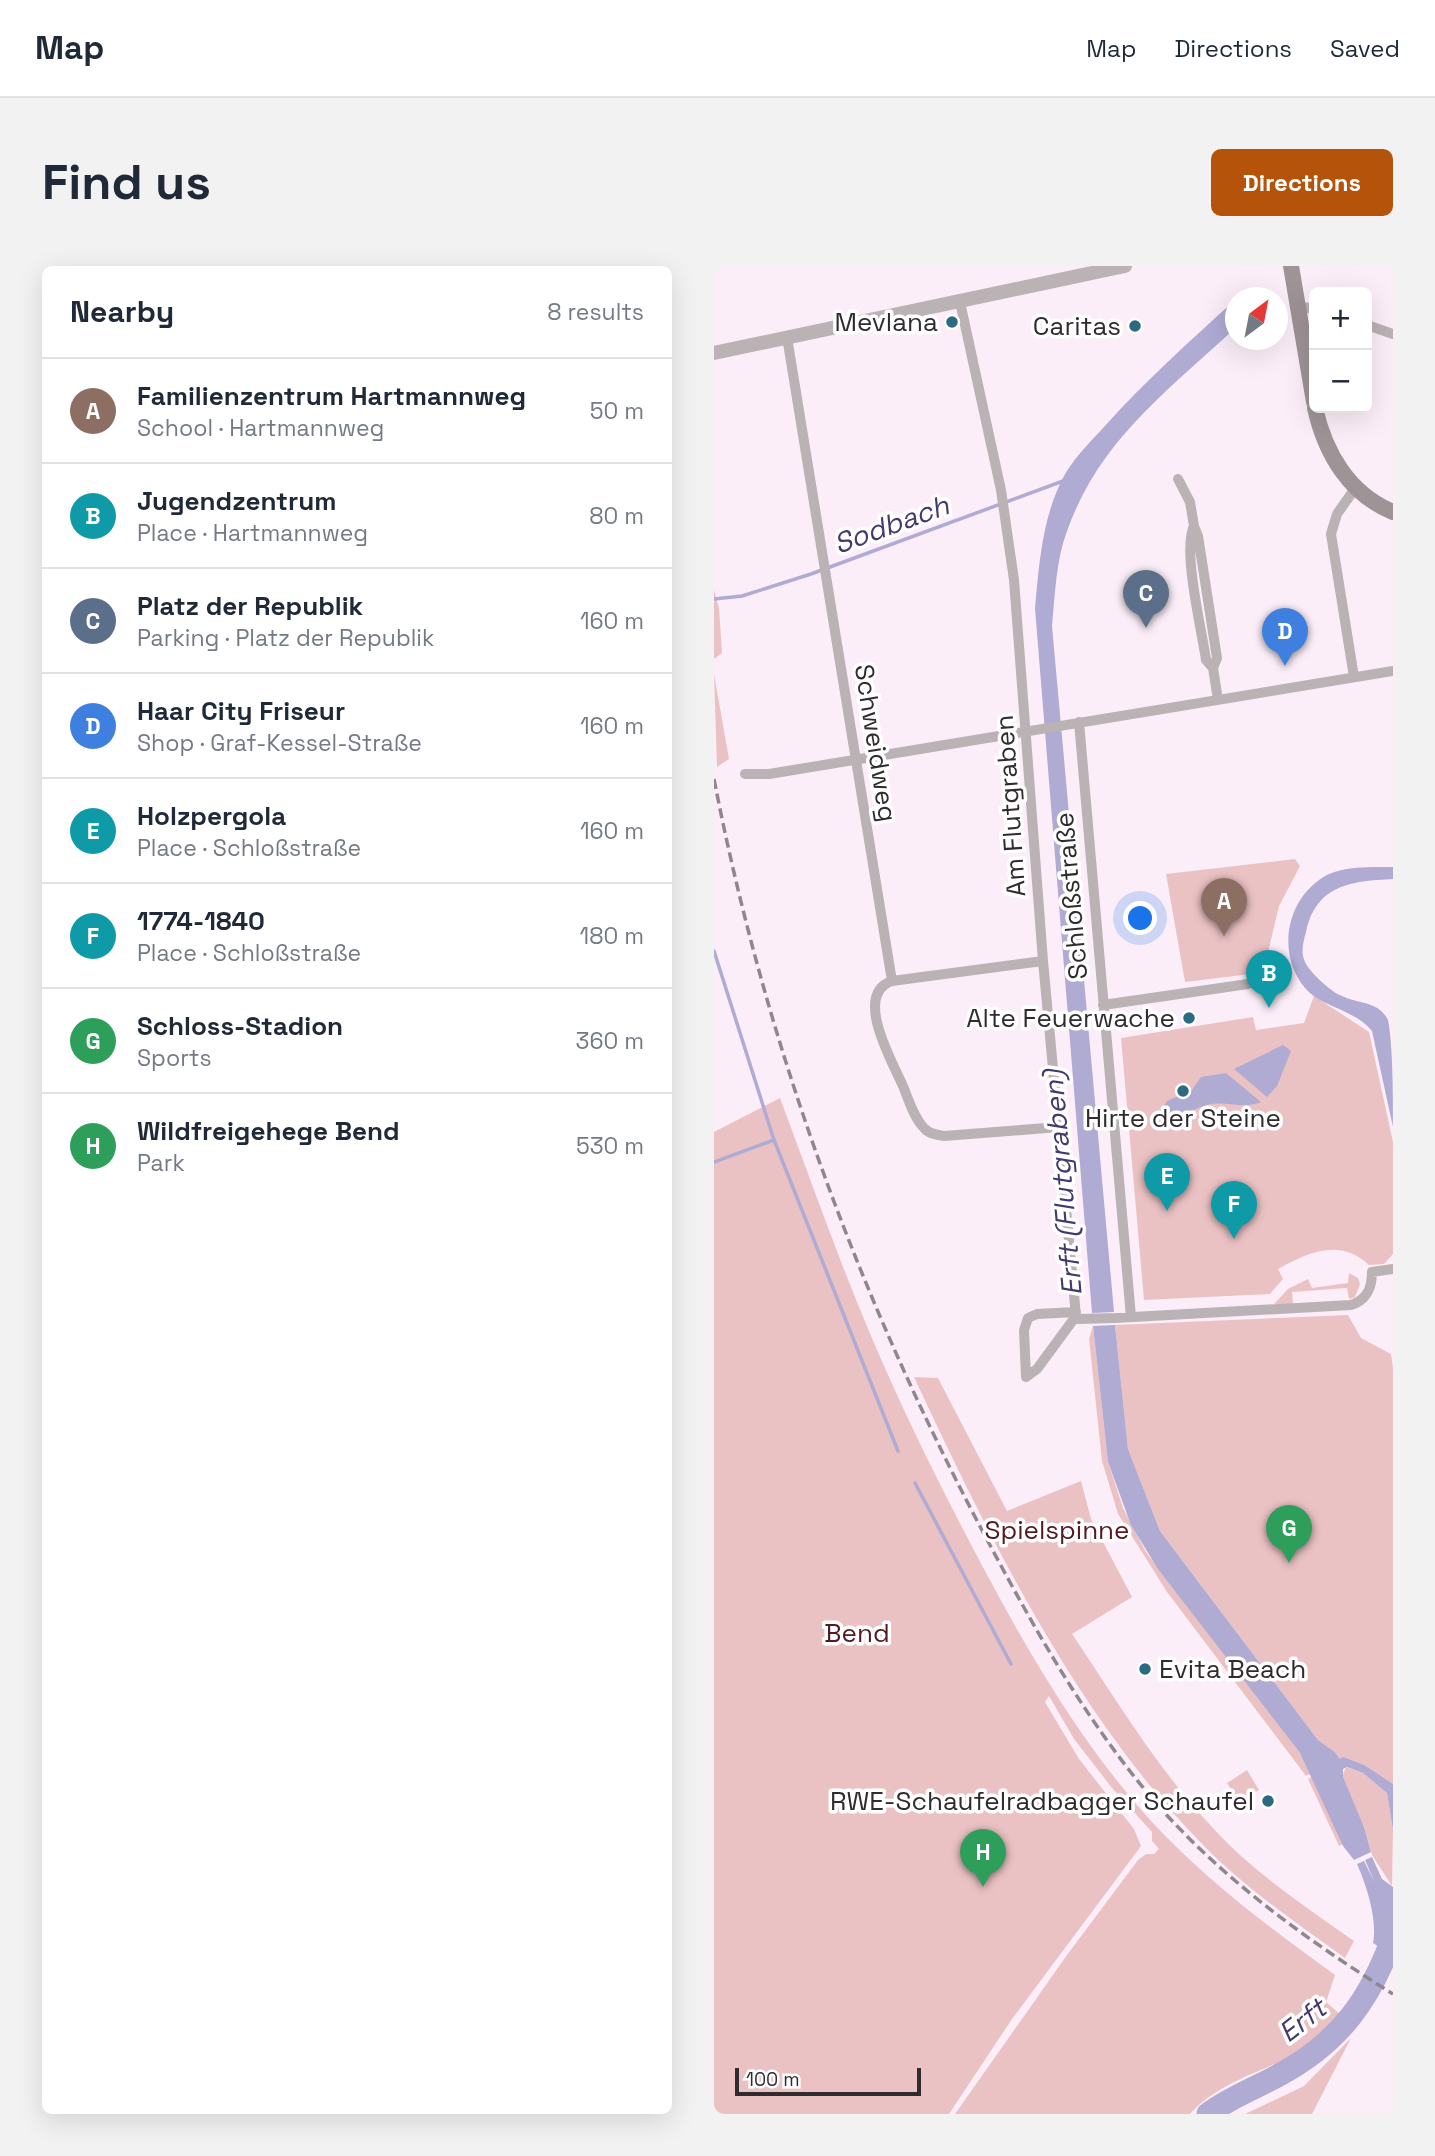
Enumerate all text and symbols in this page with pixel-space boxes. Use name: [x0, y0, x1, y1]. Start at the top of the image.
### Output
text: Map: [35, 27, 104, 69]
text: Map: [1086, 33, 1136, 64]
text: Directions: [1174, 33, 1292, 64]
text: Saved: [1330, 33, 1400, 64]
button: Directions: [1211, 149, 1393, 216]
text: Find us: [42, 151, 211, 213]
north arrow: [1225, 287, 1288, 350]
map controls: [1309, 287, 1372, 413]
button: +: [1309, 287, 1372, 350]
text: Nearby: [70, 292, 174, 331]
text: 8 results: [547, 297, 644, 327]
place label: Mevlana: [834, 305, 938, 339]
place label: Caritas: [1033, 309, 1121, 343]
marker: Mevlana: [944, 314, 960, 330]
marker: Caritas: [1127, 318, 1143, 334]
button: −: [1309, 350, 1372, 413]
text: Familienzentrum Hartmannweg: [137, 379, 526, 413]
text: A: [86, 396, 100, 426]
text: 50 m: [590, 396, 644, 426]
text: School · Hartmannweg: [137, 413, 384, 443]
text: Jugendzentrum: [137, 484, 336, 518]
water label: Sodbach: [828, 486, 954, 561]
text: B: [85, 501, 101, 531]
text: 80 m: [589, 501, 644, 531]
text: Place · Hartmannweg: [137, 518, 368, 548]
pin: C: [1123, 570, 1169, 628]
text: Platz der Republik: [137, 589, 363, 623]
text: C: [86, 606, 100, 636]
text: 160 m: [580, 606, 644, 636]
pin: D: [1262, 608, 1308, 666]
text: Parking · Platz der Republik: [137, 623, 434, 653]
street label: Schweidweg: [847, 662, 905, 824]
text: Haar City Friseur: [137, 694, 345, 728]
text: D: [85, 711, 101, 741]
text: 160 m: [580, 711, 644, 741]
street label: Am Flutgraben: [987, 714, 1033, 898]
text: Shop · Graf-Kessel-Straße: [137, 728, 422, 758]
text: Holzpergola: [137, 799, 286, 833]
street label: Schloßstraße: [1047, 811, 1095, 981]
text: E: [87, 816, 99, 846]
text: 160 m: [580, 816, 644, 846]
text: Place · Schloßstraße: [137, 833, 361, 863]
pin: A: [1201, 878, 1247, 936]
your location: [1123, 901, 1157, 935]
text: 1774-1840: [137, 904, 265, 938]
text: F: [87, 921, 99, 951]
text: 180 m: [580, 921, 644, 951]
text: Place · Schloßstraße: [137, 938, 361, 968]
pin: B: [1246, 950, 1292, 1008]
place label: Alte Feuerwache: [966, 1001, 1175, 1035]
text: Schloss-Stadion: [137, 1009, 343, 1043]
marker: Alte Feuerwache: [1181, 1010, 1197, 1026]
text: G: [85, 1026, 101, 1056]
text: 360 m: [576, 1026, 644, 1056]
text: Sports: [137, 1043, 212, 1073]
water label: Erft (Flutgraben): [1034, 1066, 1090, 1298]
marker: Hirte der Steine: [1175, 1083, 1191, 1099]
place label: Hirte der Steine: [1085, 1101, 1281, 1135]
text: Wildfreigehege Bend: [137, 1114, 400, 1148]
text: H: [85, 1131, 101, 1161]
text: 530 m: [576, 1131, 644, 1161]
text: Park: [137, 1148, 185, 1178]
pin: E: [1144, 1153, 1190, 1211]
pin: F: [1211, 1181, 1257, 1239]
pin: G: [1266, 1505, 1312, 1563]
park label: Spielspinne: [985, 1513, 1129, 1547]
park label: Bend: [824, 1616, 890, 1650]
place label: Evita Beach: [1159, 1652, 1306, 1686]
marker: Evita Beach: [1137, 1661, 1153, 1677]
place label: RWE-Schaufelradbagger Schaufel: [830, 1784, 1254, 1818]
marker: RWE-Schaufelradbagger Schaufel: [1260, 1793, 1276, 1809]
pin: H: [960, 1829, 1006, 1887]
water label: Erft: [1271, 1988, 1336, 2050]
scale bar: [735, 2065, 920, 2097]
text: 100 m: [746, 2067, 800, 2092]

